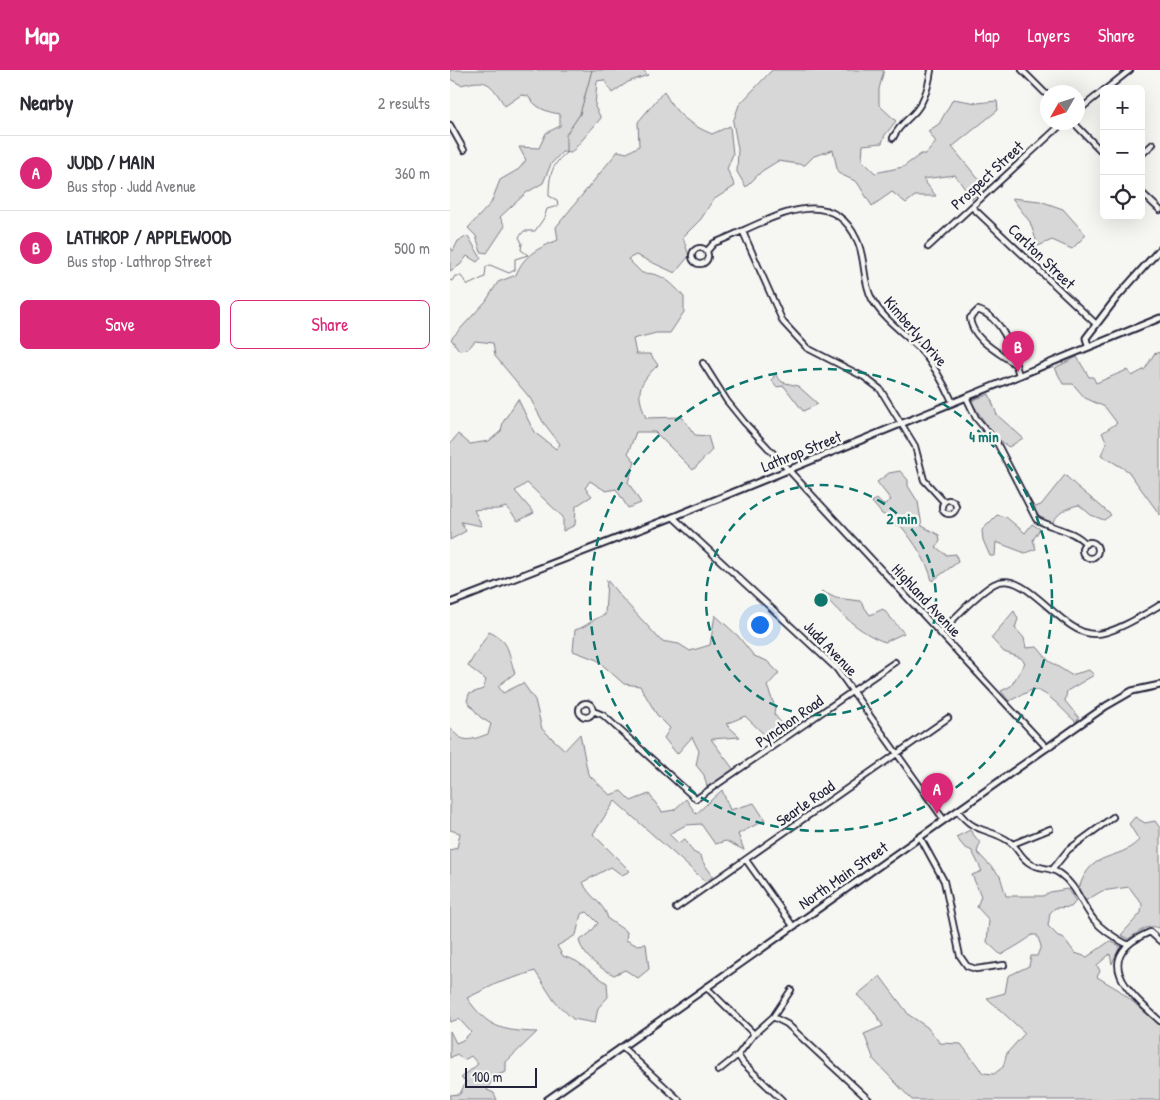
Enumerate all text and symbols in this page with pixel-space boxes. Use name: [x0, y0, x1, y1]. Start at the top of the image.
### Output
text: Map: [25, 19, 59, 51]
text: Map: [974, 23, 1000, 48]
text: Layers: [1028, 23, 1070, 48]
text: Share: [1098, 23, 1135, 48]
north arrow: [1040, 85, 1085, 130]
map controls: [1100, 85, 1145, 220]
button: +: [1100, 85, 1145, 130]
text: Nearby: [20, 88, 73, 117]
text: 2 results: [378, 92, 430, 114]
button: −: [1100, 130, 1145, 175]
street label: Prospect Street: [946, 135, 1029, 215]
text: JUDD / MAIN: [67, 149, 154, 175]
text: A: [32, 162, 40, 184]
text: 360 m: [395, 162, 430, 184]
text: Bus stop · Judd Avenue: [67, 175, 196, 197]
button: locate: [1100, 175, 1145, 220]
street label: Carlton Street: [1004, 218, 1081, 294]
text: LATHROP / APPLEWOOD: [67, 224, 231, 250]
text: B: [32, 237, 40, 259]
text: 500 m: [394, 237, 430, 259]
text: Bus stop · Lathrop Street: [67, 250, 212, 272]
street label: Kimberly Drive: [879, 291, 953, 371]
button: Save: [20, 300, 220, 349]
button: Share: [230, 300, 430, 349]
pin: B: [1002, 331, 1034, 372]
street label: Lathrop Street: [758, 425, 845, 477]
text: 4 min: [969, 426, 999, 447]
text: 2 min: [887, 508, 918, 529]
street label: Highland Avenue: [887, 558, 967, 642]
centre of rings: [812, 591, 830, 609]
your location: [747, 612, 773, 638]
street label: Judd Avenue: [799, 616, 863, 681]
street label: Pynchon Road: [751, 690, 827, 752]
pin: A: [921, 773, 953, 814]
street label: Searle Road: [771, 775, 839, 831]
street label: North Main Street: [794, 836, 893, 914]
scale bar: [465, 1065, 538, 1088]
text: 100 m: [472, 1067, 502, 1086]

